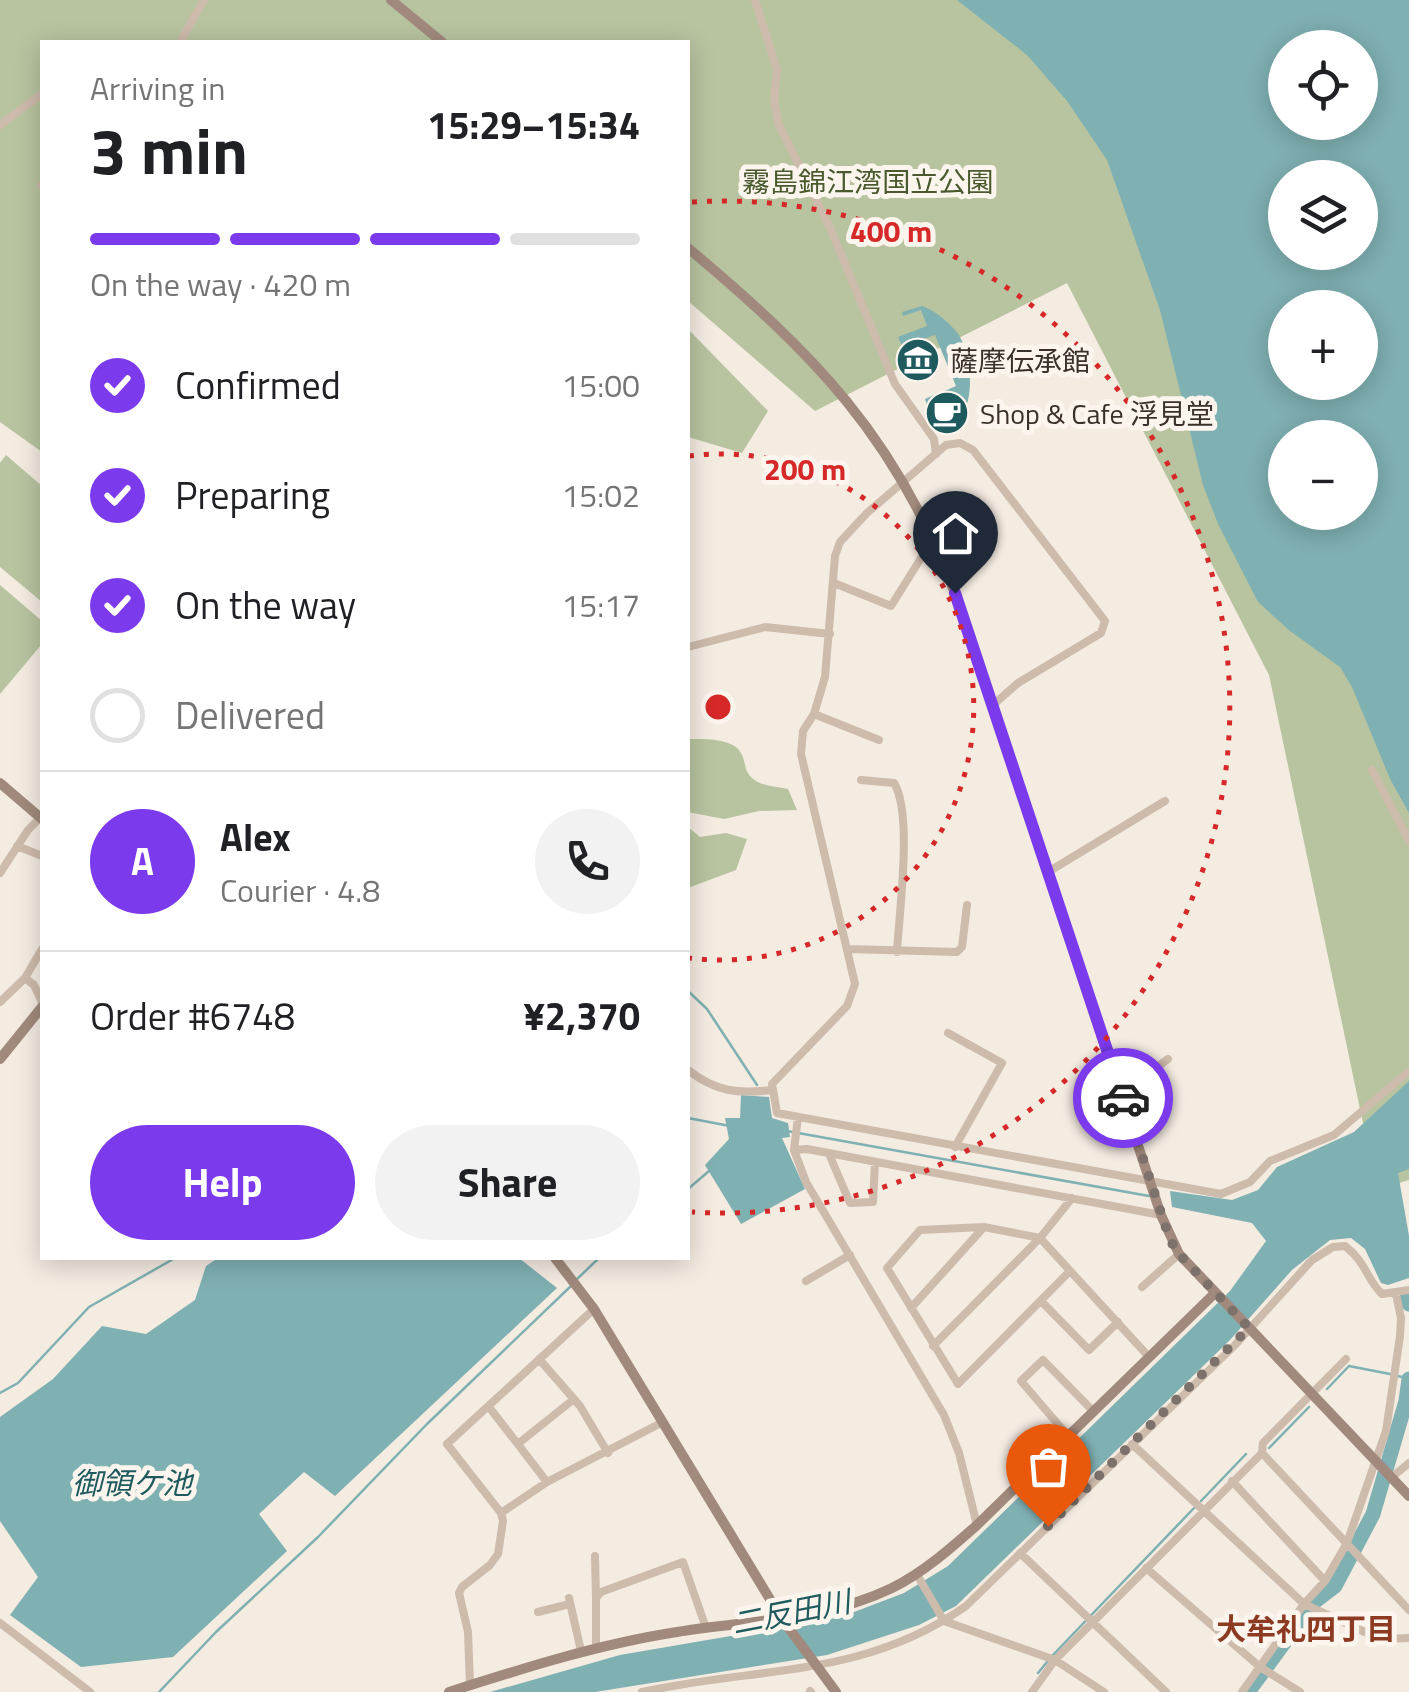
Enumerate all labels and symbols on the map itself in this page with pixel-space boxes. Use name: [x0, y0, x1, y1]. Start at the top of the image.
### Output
park label: 霧島錦江湾国立公園: [742, 160, 994, 203]
text: 400 m: [850, 208, 932, 254]
museum icon: 薩摩伝承館: [895, 337, 941, 383]
place label: 薩摩伝承館: [950, 339, 1090, 382]
cafe icon: Shop & Cafe 浮見堂: [924, 390, 970, 436]
place label: Shop & Cafe 浮見堂: [980, 392, 1214, 435]
text: 200 m: [764, 446, 846, 492]
pin: [913, 491, 998, 594]
centre of rings: [700, 689, 736, 725]
courier: [1073, 1048, 1173, 1148]
pin: [1006, 1424, 1091, 1527]
water label: 御領ケ池: [72, 1460, 195, 1506]
water label: 二反田川: [728, 1577, 857, 1646]
district label: 大牟礼四丁目: [1216, 1606, 1396, 1652]

